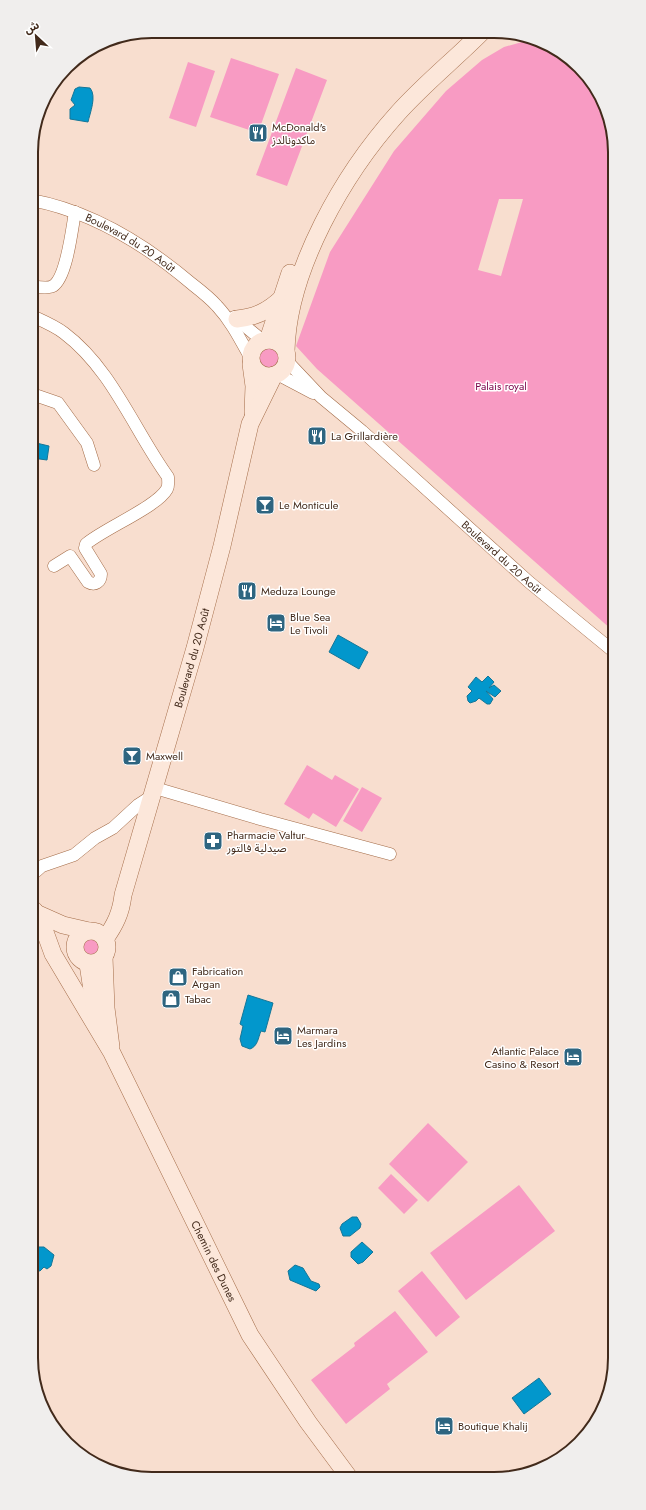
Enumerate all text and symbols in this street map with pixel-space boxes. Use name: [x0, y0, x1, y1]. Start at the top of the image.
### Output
north arrow: [16, 16, 56, 56]
text: ش: [21, 17, 42, 38]
place label: McDonald's ماكدونالدز: [271, 119, 327, 148]
restaurant icon: McDonald's ماكدونالدز: [247, 122, 269, 144]
street label: Boulevard du 20 Août: [83, 209, 179, 276]
park label: Palais royal: [475, 378, 527, 394]
restaurant icon: La Grillardière: [306, 425, 328, 447]
place label: La Grillardière: [331, 428, 398, 444]
bar icon: Le Monticule: [254, 494, 276, 516]
place label: Le Monticule: [279, 497, 339, 513]
street label: Boulevard du 20 Août: [458, 517, 546, 598]
restaurant icon: Meduza Lounge: [236, 580, 258, 602]
place label: Meduza Lounge: [261, 583, 336, 599]
street label: Boulevard du 20 Août: [170, 606, 213, 710]
place label: Blue Sea Le Tivoli: [290, 609, 330, 638]
hotel icon: Blue Sea Le Tivoli: [265, 612, 287, 634]
bar icon: Maxwell: [121, 745, 143, 767]
place label: Maxwell: [146, 748, 183, 764]
place label: Pharmacie Valtur صيدلية فالتور: [226, 827, 305, 856]
pharmacy icon: Pharmacie Valtur صيدلية فالتور: [202, 830, 224, 852]
place label: Fabrication Argan: [192, 963, 243, 992]
shop icon: Fabrication Argan: [167, 966, 189, 988]
shop icon: Tabac: [160, 988, 182, 1010]
place label: Tabac: [185, 991, 211, 1007]
place label: Marmara Les Jardins: [297, 1022, 347, 1051]
hotel icon: Marmara Les Jardins: [272, 1025, 294, 1047]
place label: Atlantic Palace Casino & Resort: [484, 1043, 559, 1072]
hotel icon: Atlantic Palace Casino & Resort: [562, 1046, 584, 1068]
street label: Chemin des Dunes: [187, 1218, 241, 1305]
hotel icon: Boutique Khalij: [433, 1415, 455, 1437]
place label: Boutique Khalij: [458, 1418, 528, 1434]

